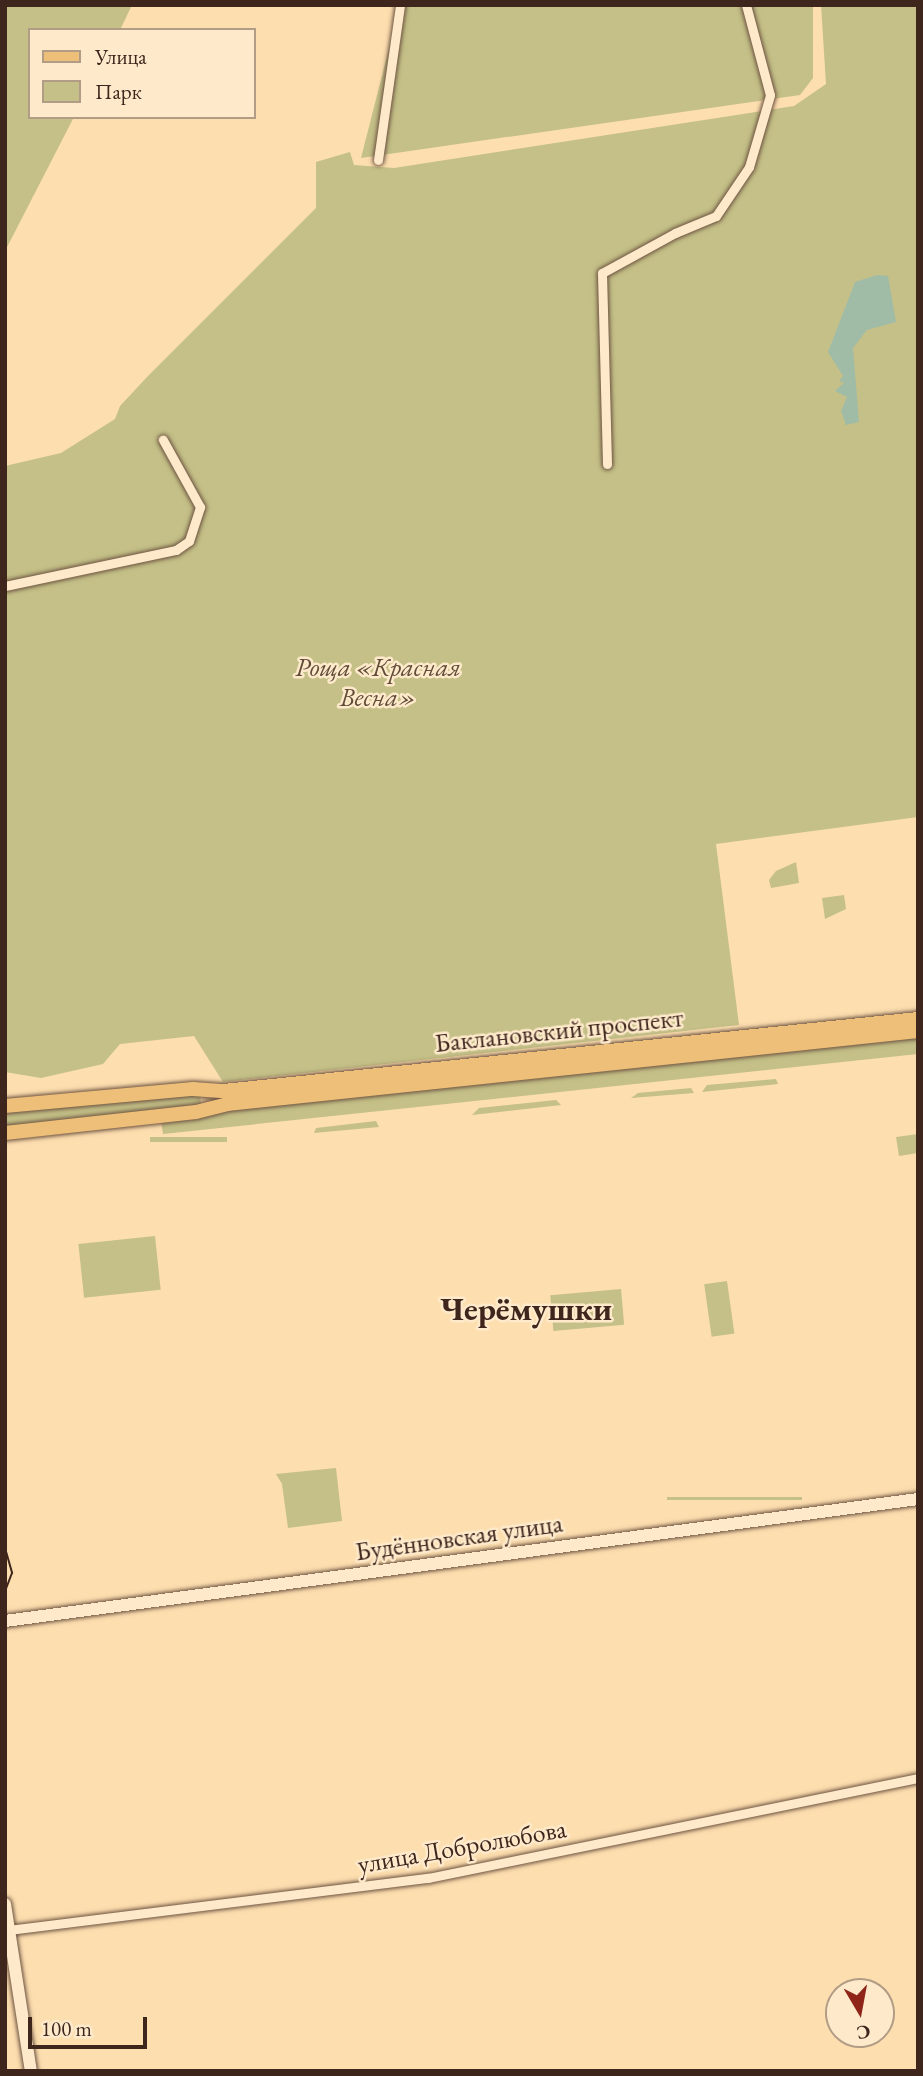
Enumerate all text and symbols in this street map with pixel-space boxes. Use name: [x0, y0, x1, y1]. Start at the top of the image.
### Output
legend: [28, 28, 256, 119]
text: Улица: [95, 43, 147, 70]
text: Парк: [95, 78, 142, 105]
park label: Роща «Красная Весна»: [295, 652, 461, 714]
street label: Баклановский проспект: [433, 1002, 685, 1060]
district label: Черёмушки: [440, 1289, 612, 1329]
street label: Будённовская улица: [353, 1508, 565, 1568]
street label: улица Добролюбова: [355, 1813, 569, 1881]
north arrow: [825, 1978, 895, 2048]
scale bar: [32, 2002, 150, 2046]
text: 100 m: [41, 2015, 92, 2042]
text: С: [855, 2019, 872, 2046]

